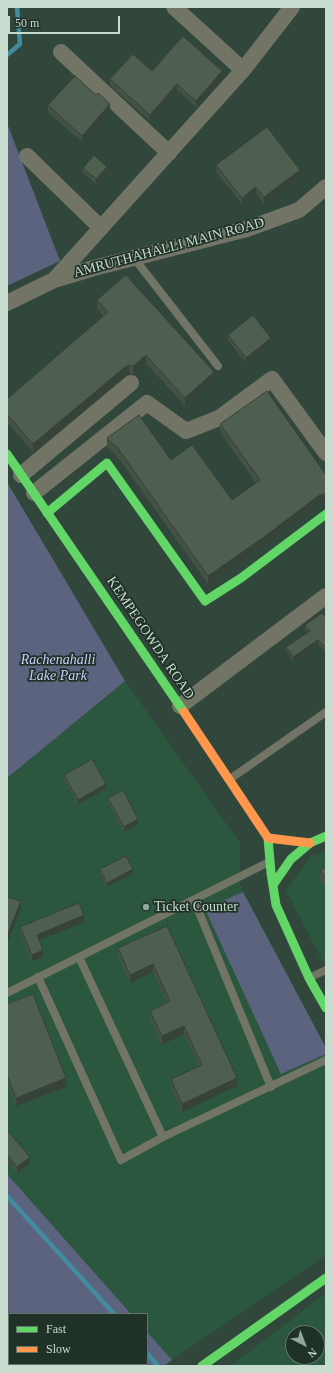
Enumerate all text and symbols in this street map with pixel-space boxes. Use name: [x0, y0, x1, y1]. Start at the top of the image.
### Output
scale bar: [10, 8, 122, 34]
text: 50 m: [15, 16, 39, 30]
street label: AMRUTHAHALLI MAIN ROAD: [72, 214, 266, 282]
street label: KEMPEGOWDA ROAD: [103, 573, 197, 703]
park label: Rachenahalli Lake Park: [21, 652, 95, 684]
place label: Ticket Counter: [154, 899, 238, 915]
marker: Ticket Counter: [141, 902, 151, 912]
legend: [8, 1313, 148, 1365]
text: Fast: [46, 1322, 66, 1336]
north arrow: [285, 1325, 325, 1365]
text: Slow: [46, 1342, 71, 1356]
text: N: [305, 1346, 319, 1360]

